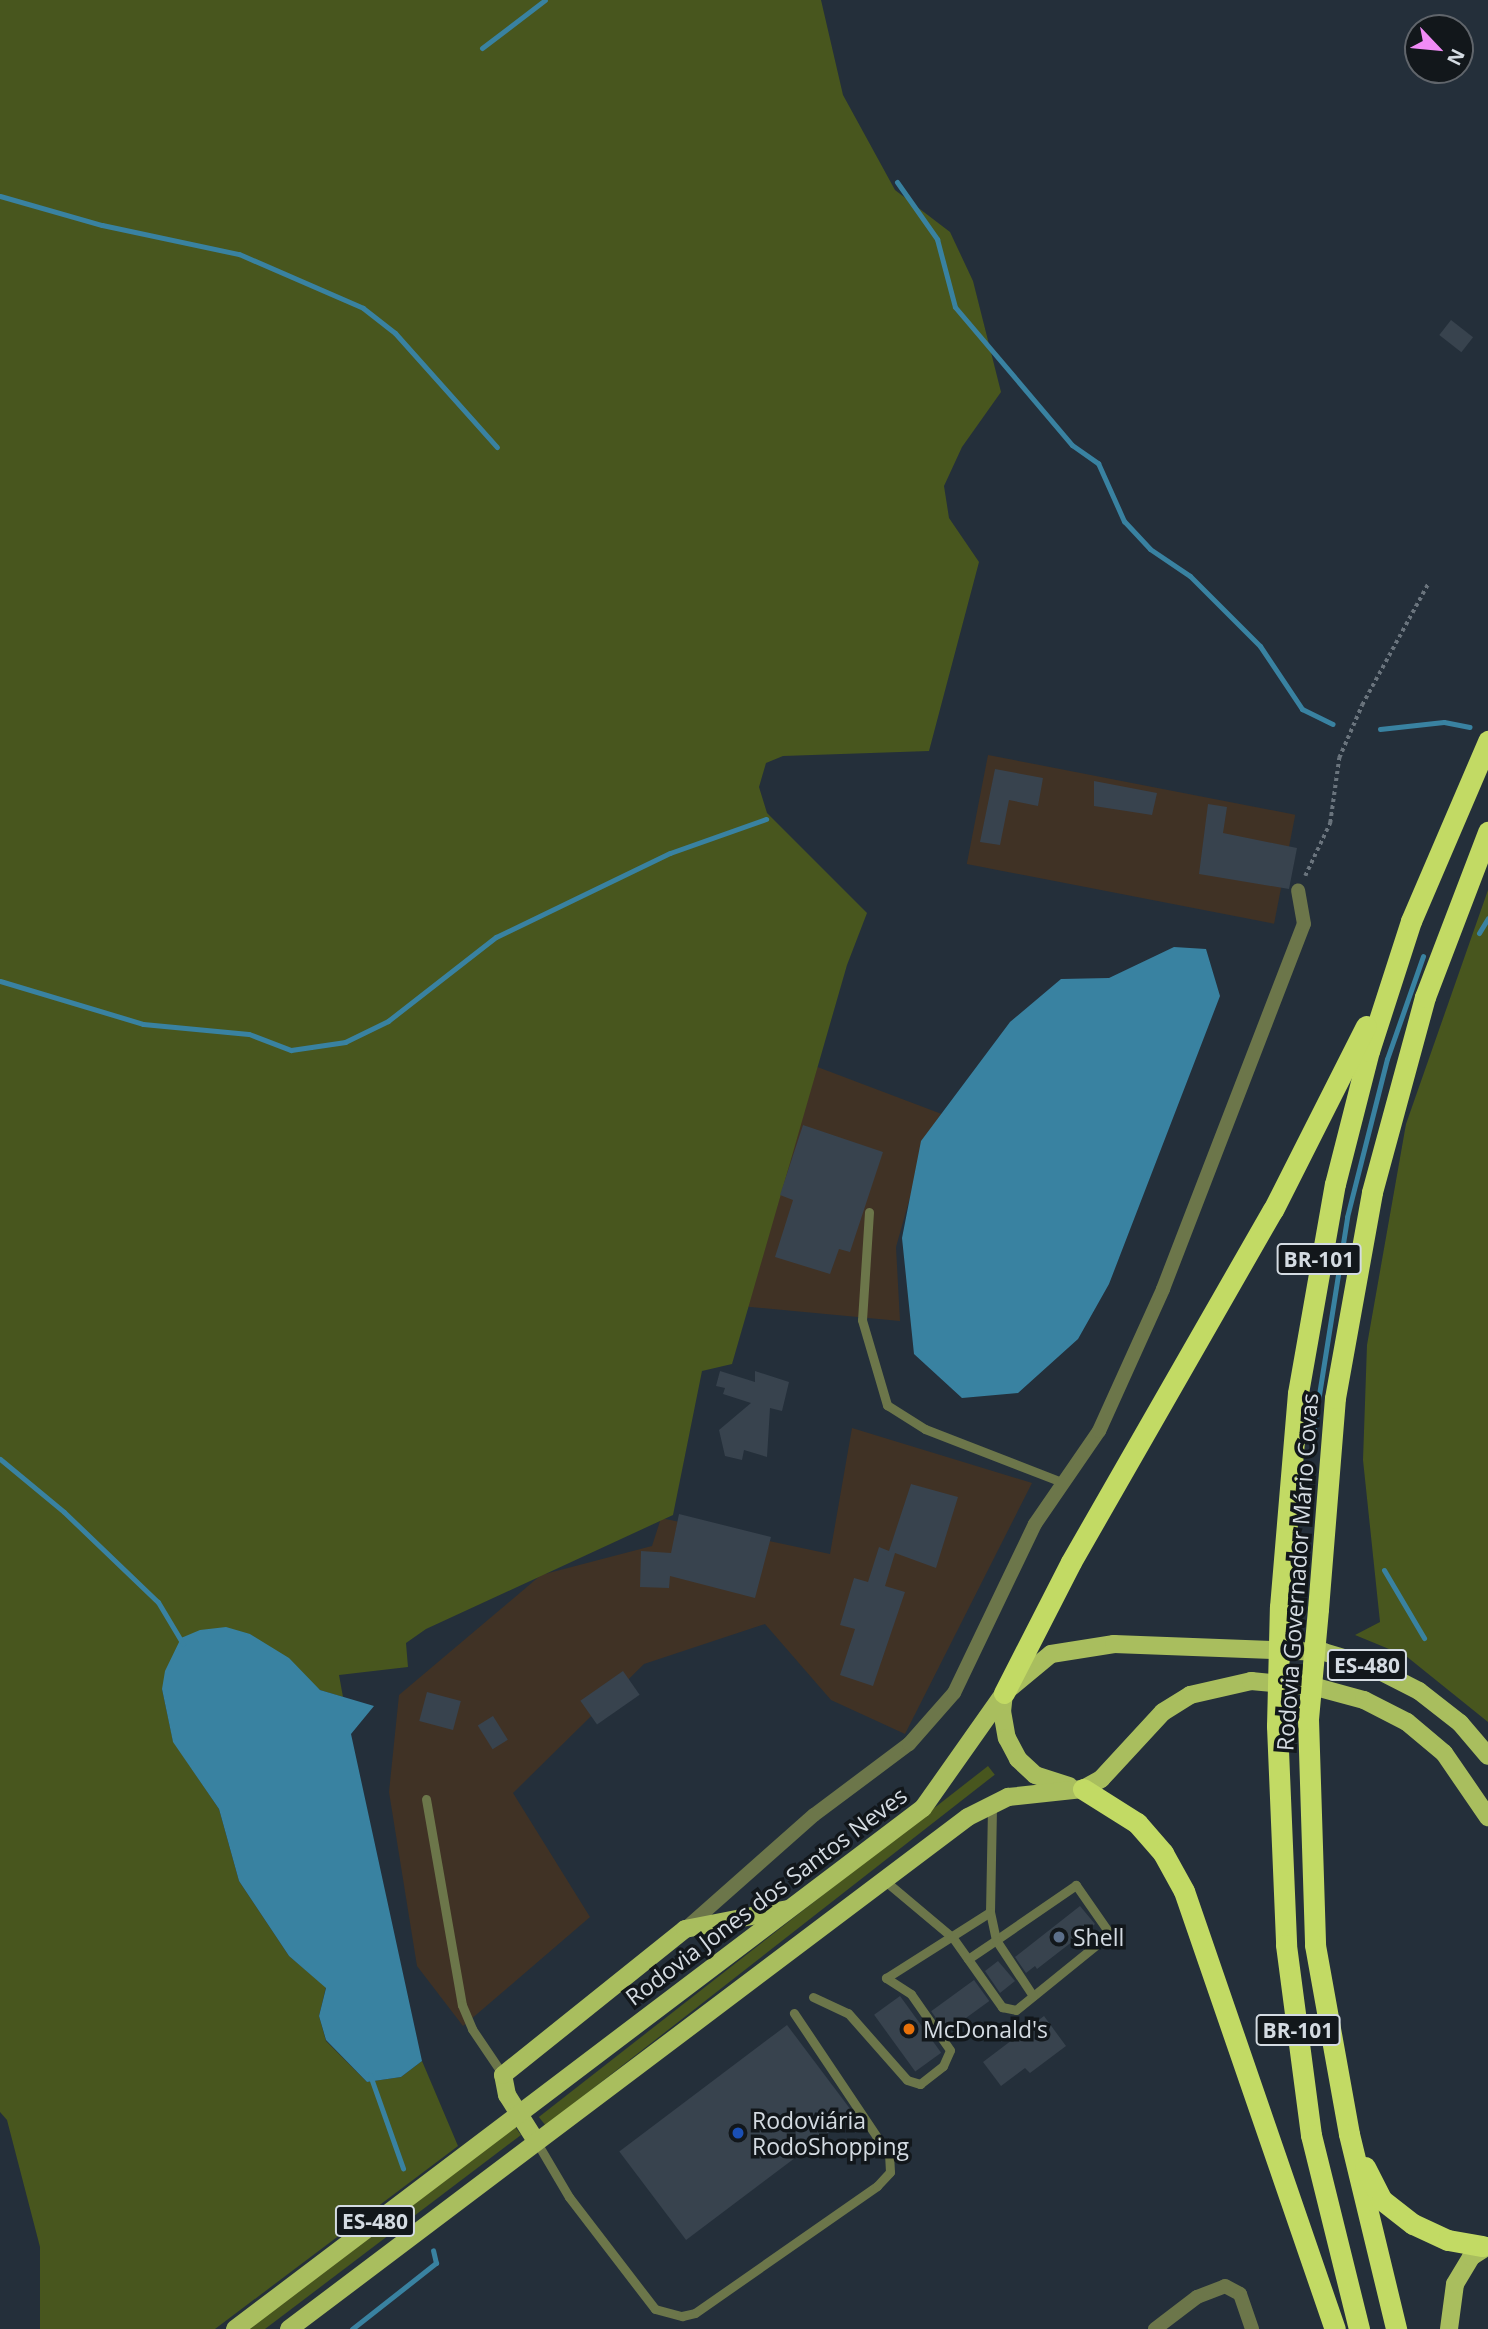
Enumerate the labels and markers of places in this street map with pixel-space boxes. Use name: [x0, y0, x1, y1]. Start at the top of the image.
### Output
place label: Shell: [1073, 1923, 1124, 1951]
marker: Shell: [1051, 1929, 1067, 1945]
place label: McDonald's: [923, 2015, 1048, 2043]
marker: McDonald's: [901, 2021, 917, 2037]
place label: Rodoviária RodoShopping: [752, 2106, 909, 2160]
marker: Rodoviária RodoShopping: [730, 2125, 746, 2141]

